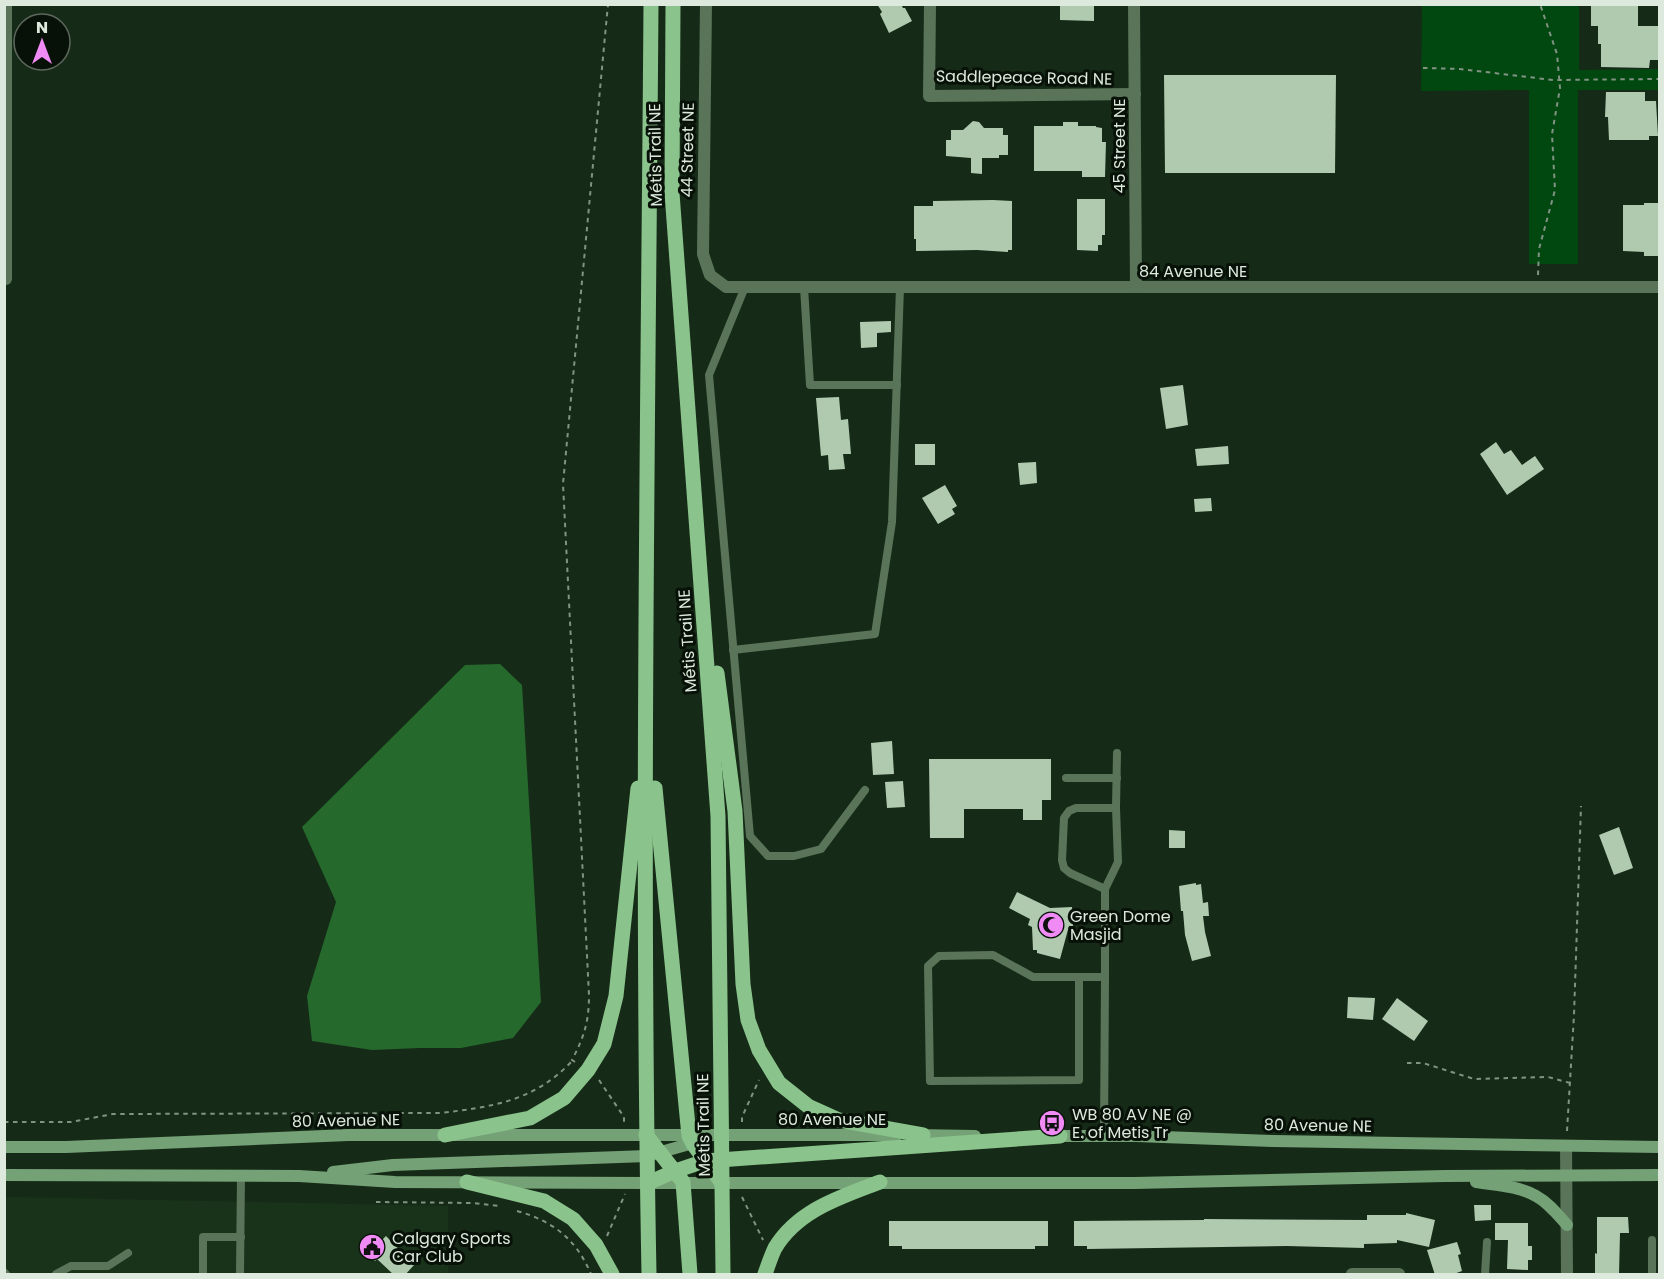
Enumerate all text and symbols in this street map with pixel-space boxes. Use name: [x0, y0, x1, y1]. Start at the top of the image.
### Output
north arrow: [12, 12, 72, 72]
text: N: [36, 16, 48, 39]
street label: Saddlepeace Road NE: [936, 64, 1112, 91]
street label: 45 Street NE: [1108, 99, 1131, 193]
street label: 44 Street NE: [675, 102, 700, 198]
street label: Métis Trail NE: [643, 103, 668, 207]
street label: 84 Avenue NE: [1139, 260, 1247, 283]
street label: Métis Trail NE: [672, 589, 703, 693]
place label: Green Dome Masjid: [1070, 905, 1171, 946]
mosque icon: Green Dome Masjid: [1036, 910, 1066, 940]
street label: Métis Trail NE: [691, 1073, 716, 1177]
place label: WB 80 AV NE @ E. of Metis Tr: [1072, 1103, 1192, 1144]
street label: 80 Avenue NE: [292, 1108, 400, 1133]
street label: 80 Avenue NE: [778, 1108, 886, 1131]
bus stop icon: WB 80 AV NE @ E. of Metis Tr: [1037, 1108, 1067, 1138]
street label: 80 Avenue NE: [1264, 1113, 1372, 1138]
place label: Calgary Sports Car Club: [392, 1227, 511, 1268]
public building icon: Calgary Sports Car Club: [357, 1232, 387, 1262]

